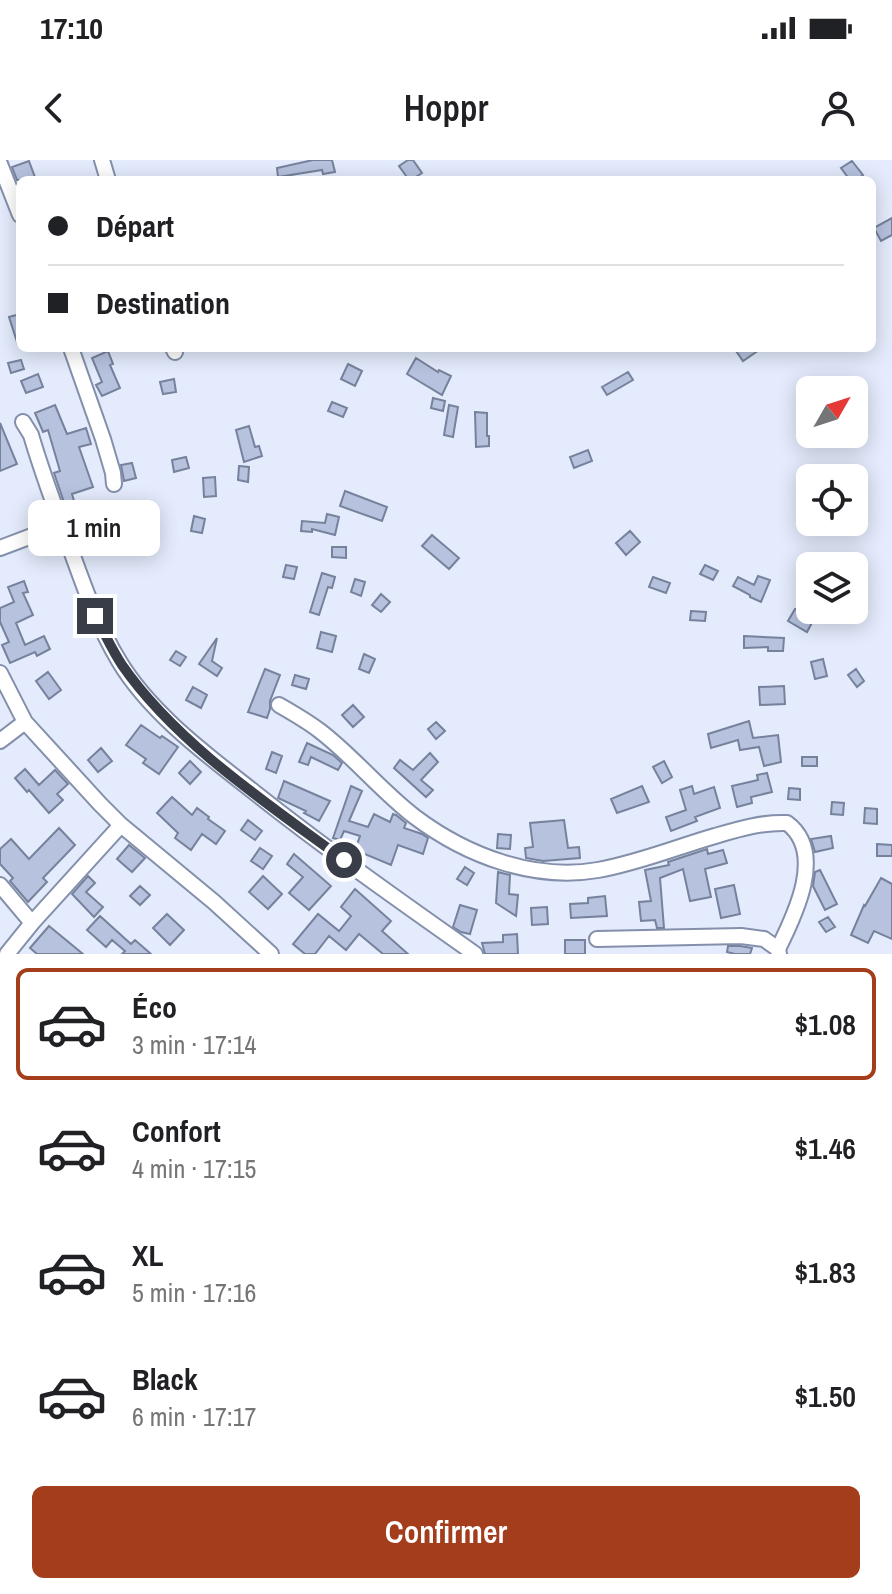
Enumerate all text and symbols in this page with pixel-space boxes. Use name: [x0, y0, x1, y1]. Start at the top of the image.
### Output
text: 17:10: [40, 8, 103, 48]
text: Hoppr: [404, 84, 488, 132]
icon: back: [32, 86, 76, 130]
icon: person: [816, 86, 860, 130]
text: Départ: [96, 206, 174, 246]
text: Destination: [96, 283, 230, 323]
north arrow: [796, 376, 868, 448]
map controls: [796, 376, 868, 624]
button: locate: [796, 464, 868, 536]
callout: 1 min: [29, 500, 161, 556]
text: 1 min: [67, 510, 121, 545]
button: layers: [796, 552, 868, 624]
route end: [77, 598, 113, 634]
route start: [326, 842, 362, 878]
text: Éco: [132, 987, 177, 1027]
icon: car: [36, 988, 108, 1060]
text: $1.08: [794, 1004, 856, 1044]
text: 3 min · 17:14: [132, 1027, 256, 1062]
text: Confort: [132, 1111, 221, 1151]
icon: car: [36, 1112, 108, 1184]
text: $1.46: [794, 1128, 856, 1168]
text: 4 min · 17:15: [132, 1151, 256, 1186]
text: XL: [132, 1235, 163, 1275]
icon: car: [36, 1236, 108, 1308]
text: $1.83: [794, 1252, 856, 1292]
text: 5 min · 17:16: [132, 1275, 256, 1310]
text: Black: [132, 1359, 198, 1399]
icon: car: [36, 1360, 108, 1432]
text: $1.50: [794, 1376, 856, 1416]
text: 6 min · 17:17: [132, 1399, 256, 1434]
button: Confirmer: [32, 1486, 860, 1578]

